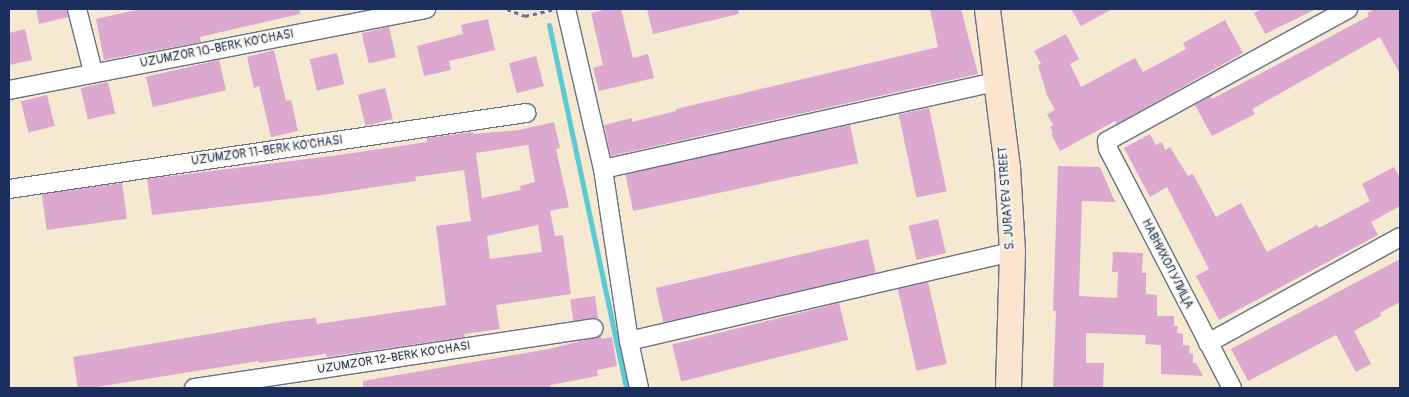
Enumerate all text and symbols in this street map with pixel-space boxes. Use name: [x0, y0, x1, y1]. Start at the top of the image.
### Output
street label: UZUMZOR 10-BERK KO'CHASI: [139, 27, 295, 71]
street label: UZUMZOR 11-BERK KO'CHASI: [190, 133, 344, 169]
street label: S. JURAYEV STREET: [996, 146, 1018, 250]
street label: НАВНИХОЛ УЛИЦА: [1138, 217, 1196, 311]
street label: UZUMZOR 12-BERK KO'CHASI: [316, 339, 472, 377]

